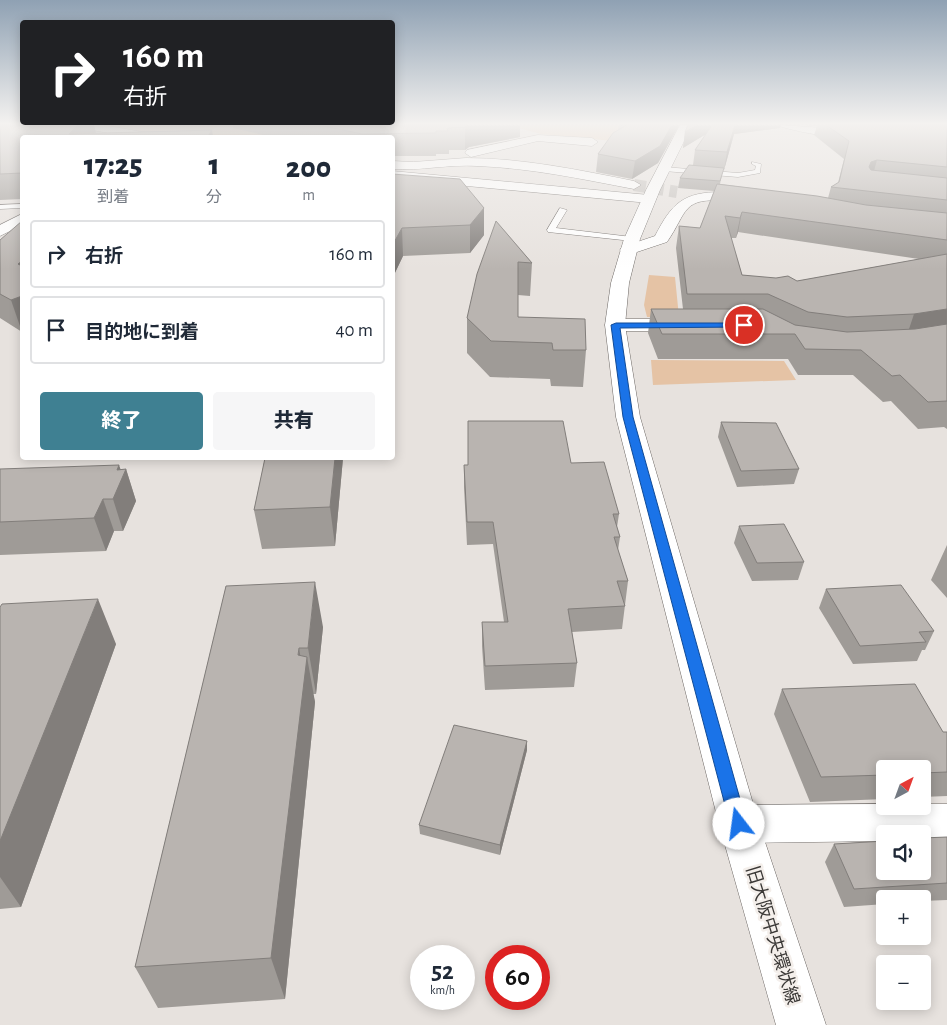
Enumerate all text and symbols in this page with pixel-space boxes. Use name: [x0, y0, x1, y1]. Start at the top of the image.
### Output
text: 160 m: [123, 39, 204, 74]
icon: right: [40, 40, 105, 105]
text: 右折: [123, 86, 167, 108]
text: 17:25: [84, 150, 142, 180]
text: 1: [209, 150, 220, 180]
text: 200: [286, 153, 331, 183]
text: m: [302, 187, 315, 203]
text: 到着: [97, 189, 129, 205]
text: 分: [206, 189, 222, 205]
icon: right: [42, 240, 70, 268]
text: 160 m: [329, 245, 373, 264]
text: 右折: [85, 247, 123, 266]
pin: [723, 304, 765, 346]
icon: arrive: [730, 311, 758, 339]
icon: arrive: [42, 316, 70, 344]
text: 40 m: [335, 321, 373, 340]
text: 目的地に到着: [85, 323, 199, 342]
button: 終了: [40, 392, 203, 450]
button: 共有: [213, 392, 375, 450]
north arrow: [876, 760, 931, 815]
map controls: [876, 760, 931, 1010]
position arrow: [712, 797, 764, 849]
button: sound: [876, 825, 931, 880]
street label: 旧大阪中央環状線: [742, 863, 804, 1007]
button: +: [876, 890, 931, 945]
speed limit sign: 60: [485, 945, 550, 1010]
button: −: [876, 955, 931, 1010]
text: 52: [431, 959, 454, 984]
text: km/h: [430, 984, 455, 996]

